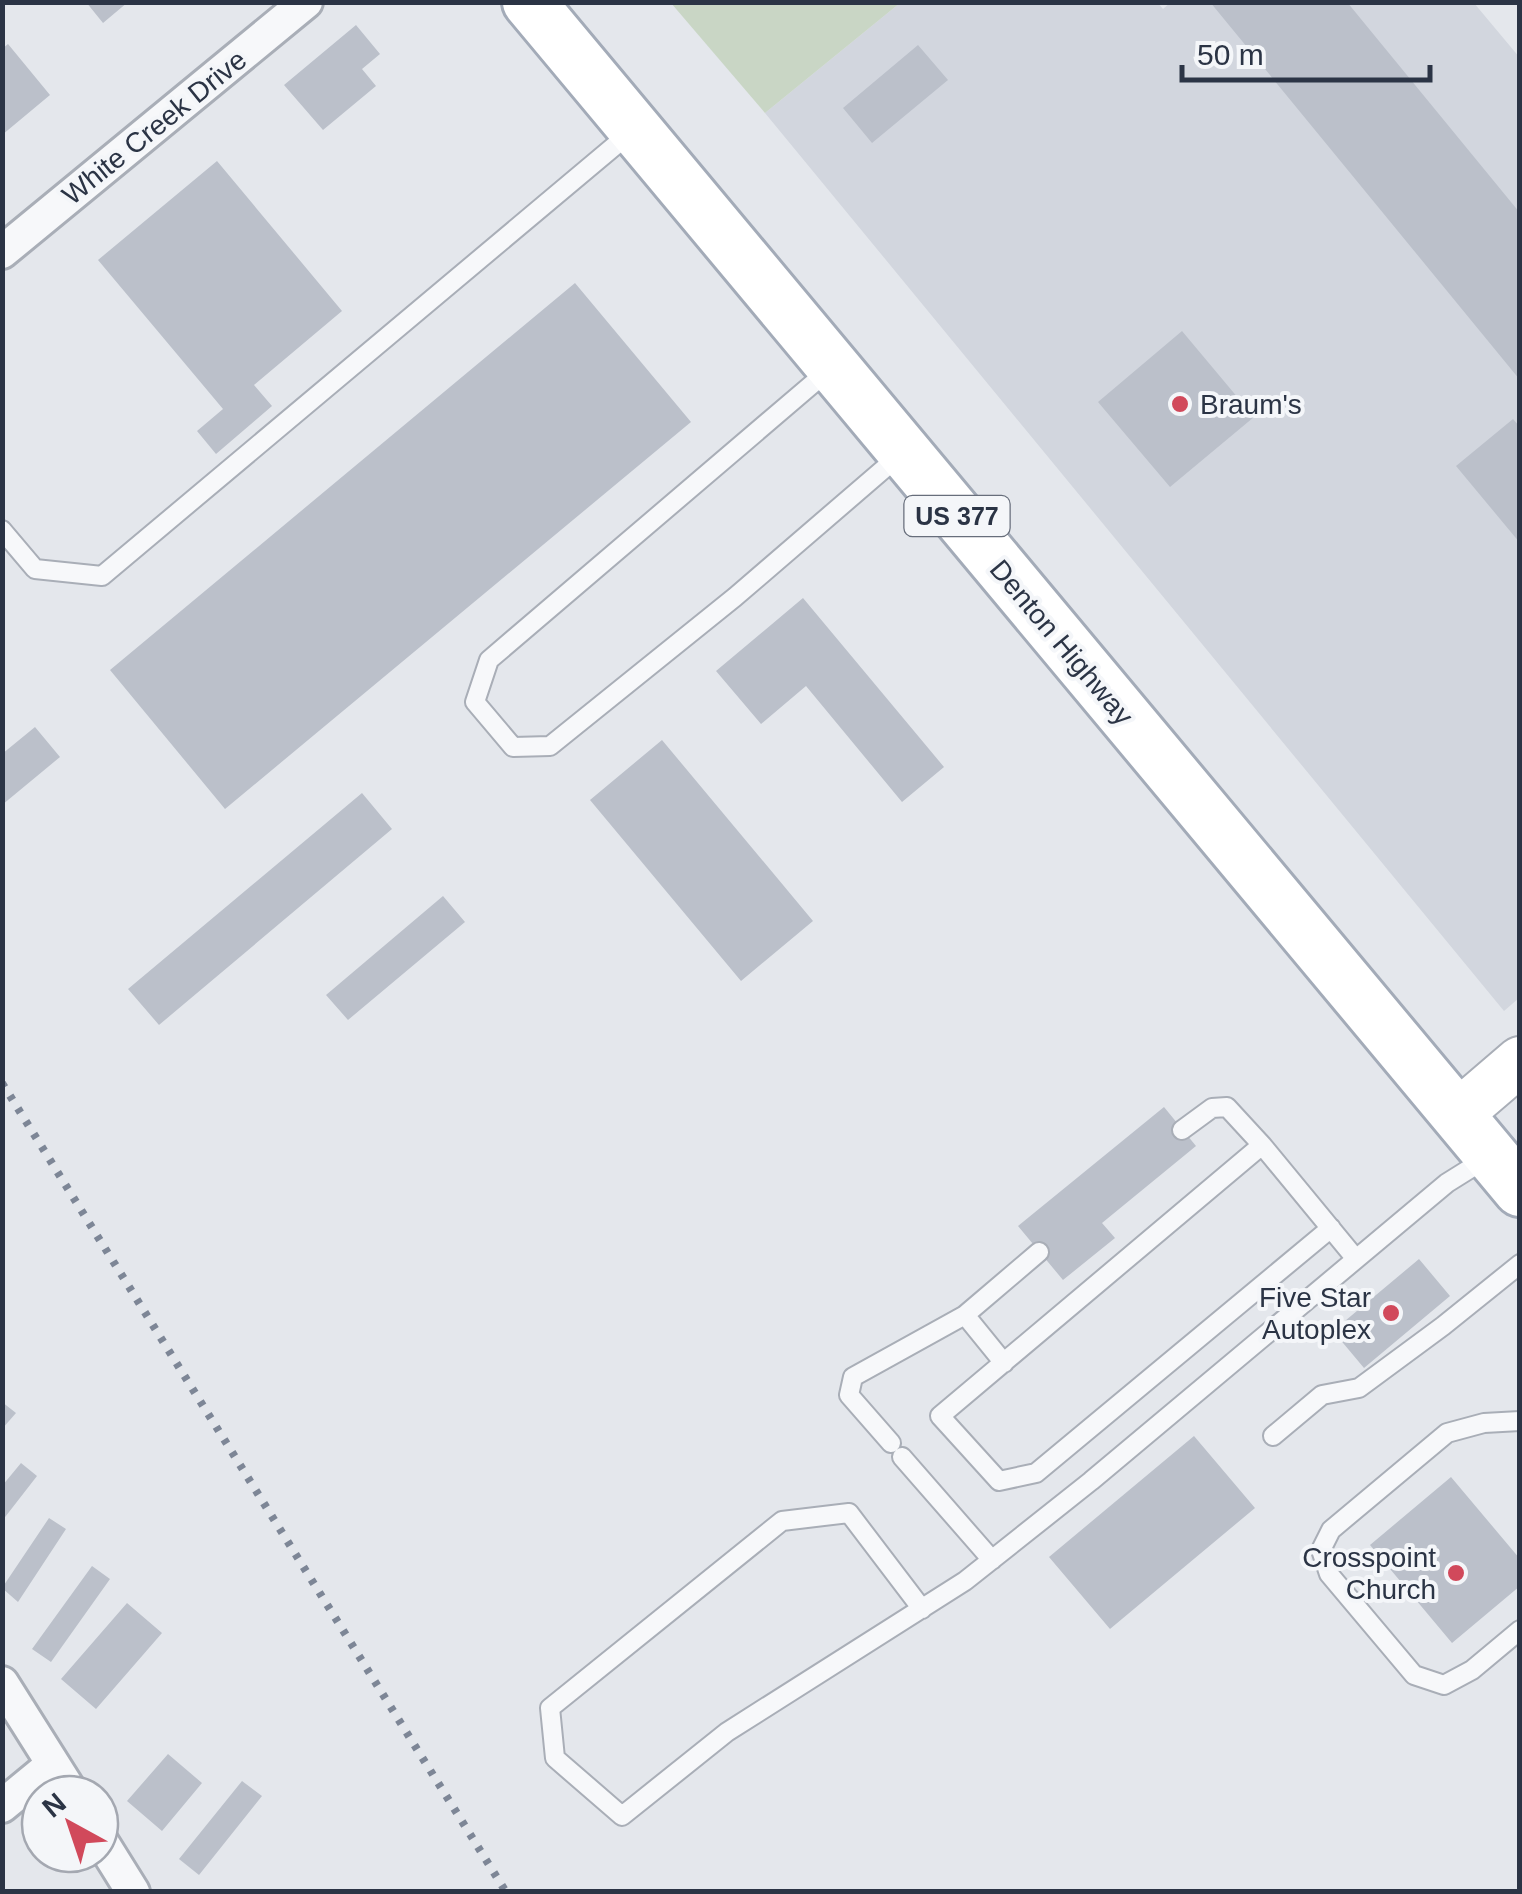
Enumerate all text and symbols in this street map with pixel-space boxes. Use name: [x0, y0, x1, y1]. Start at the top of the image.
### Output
scale bar: [1182, 20, 1430, 82]
text: 50 m: [1197, 38, 1264, 71]
street label: White Creek Drive: [56, 44, 252, 211]
place label: Braum's: [1200, 389, 1302, 420]
marker: Braum's: [1169, 393, 1191, 415]
road number: US 377: [904, 496, 1010, 536]
street label: Denton Highway: [984, 554, 1140, 731]
place label: Five Star Autoplex: [1259, 1282, 1371, 1345]
marker: Five Star Autoplex: [1380, 1302, 1402, 1324]
place label: Crosspoint Church: [1302, 1542, 1436, 1605]
marker: Crosspoint Church: [1445, 1562, 1467, 1584]
north arrow: [20, 1774, 120, 1874]
text: N: [37, 1787, 72, 1824]

